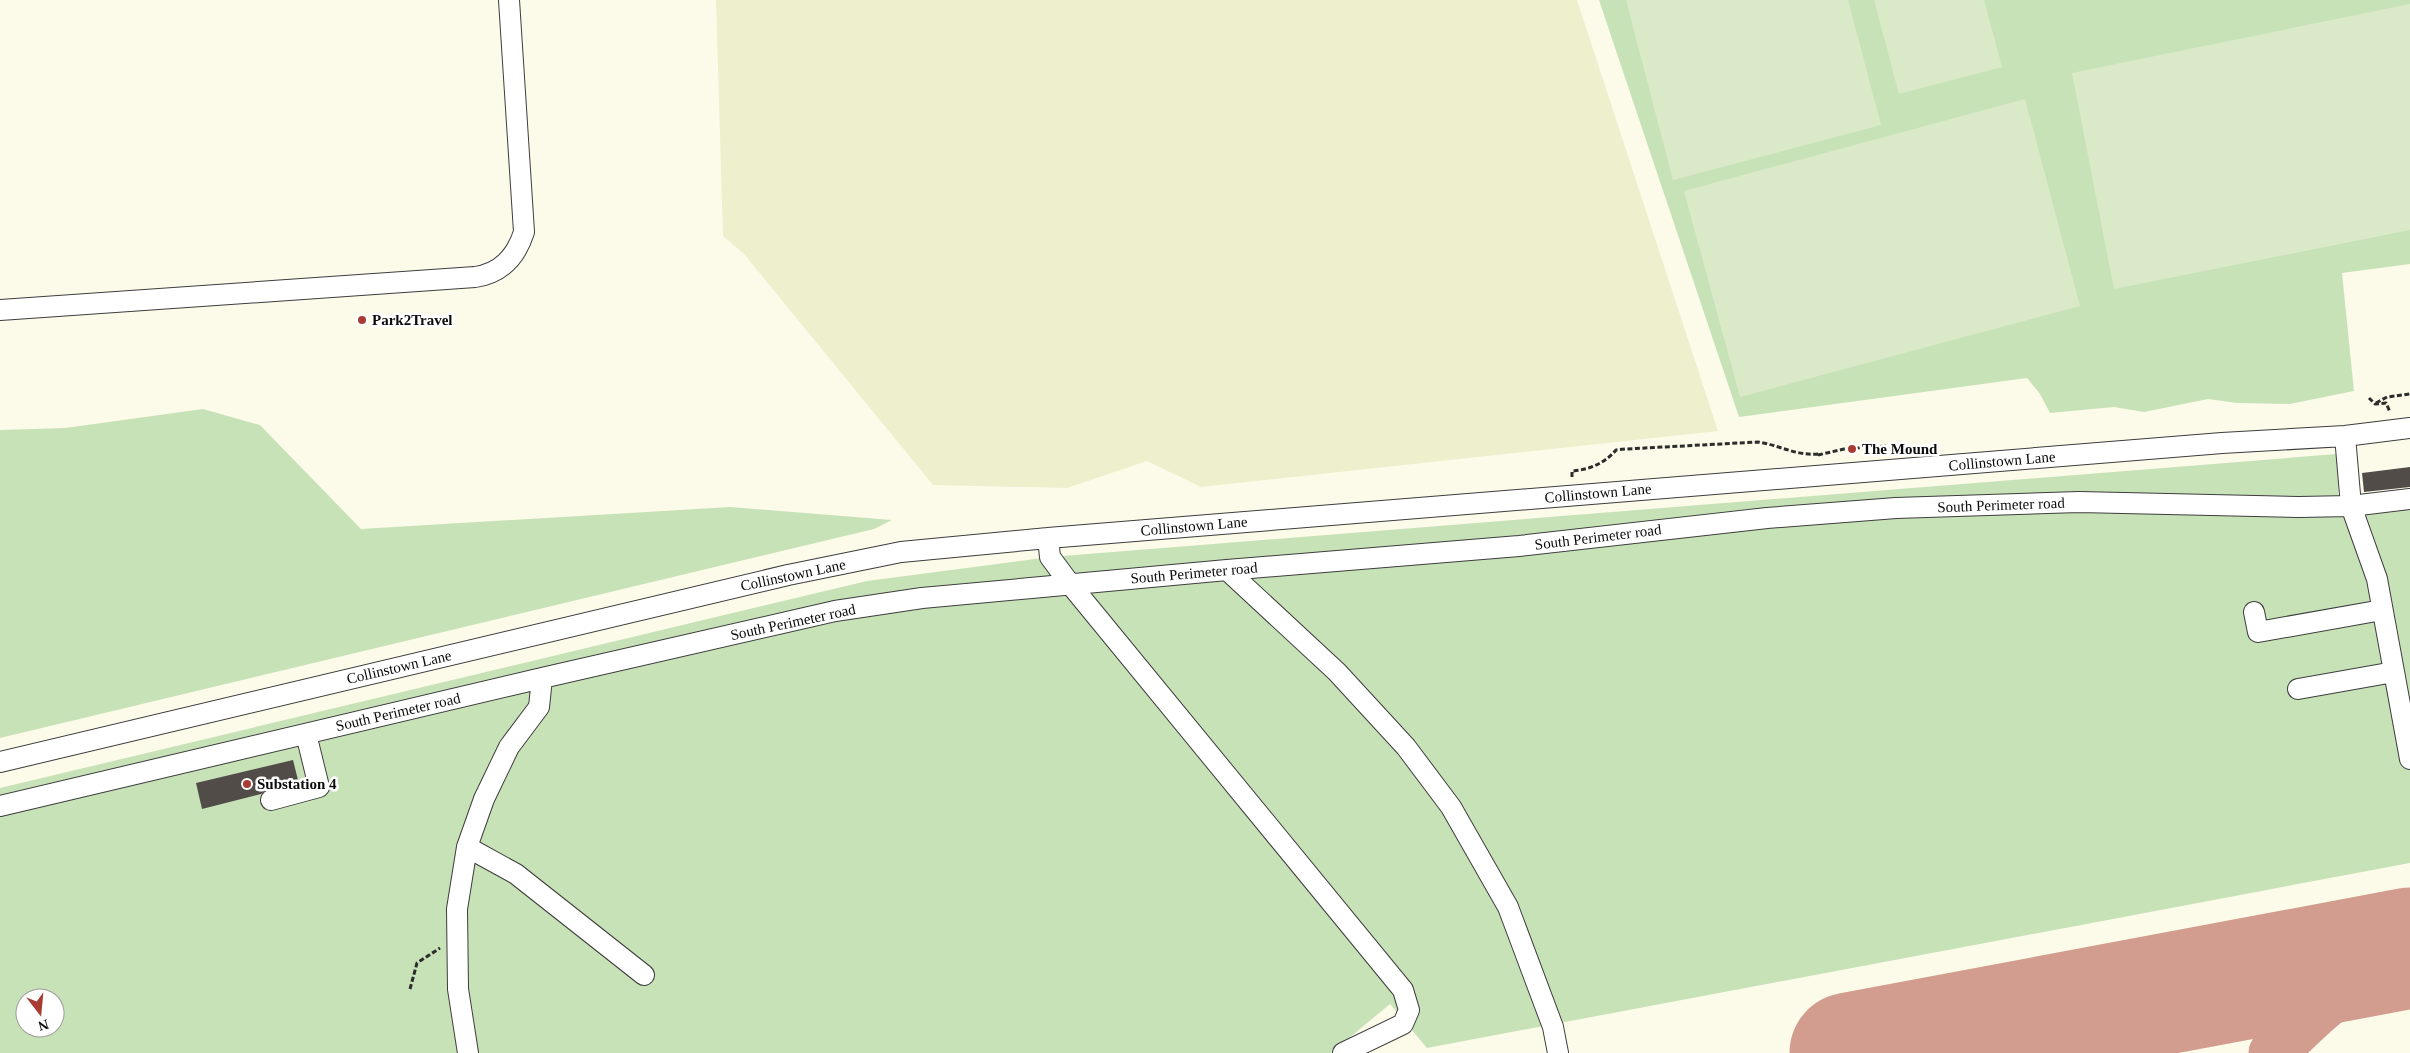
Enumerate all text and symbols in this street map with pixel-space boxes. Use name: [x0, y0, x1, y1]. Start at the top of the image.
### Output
place label: Park2Travel: [372, 312, 453, 328]
marker: Park2Travel: [356, 314, 368, 326]
place label: The Mound: [1862, 441, 1938, 457]
marker: The Mound: [1846, 443, 1858, 455]
street label: Collinstown Lane: [1948, 448, 2056, 474]
street label: Collinstown Lane: [1544, 480, 1652, 506]
street label: South Perimeter road: [1937, 495, 2065, 515]
street label: Collinstown Lane: [1140, 513, 1248, 539]
street label: South Perimeter road: [1534, 521, 1663, 553]
street label: Collinstown Lane: [739, 556, 847, 594]
street label: South Perimeter road: [1130, 559, 1259, 587]
street label: South Perimeter road: [729, 601, 857, 643]
street label: Collinstown Lane: [345, 647, 453, 687]
street label: South Perimeter road: [334, 690, 462, 734]
place label: Substation 4: [257, 776, 337, 792]
marker: Substation 4: [241, 778, 253, 790]
north arrow: [15, 988, 65, 1038]
text: N: [37, 1016, 50, 1034]

